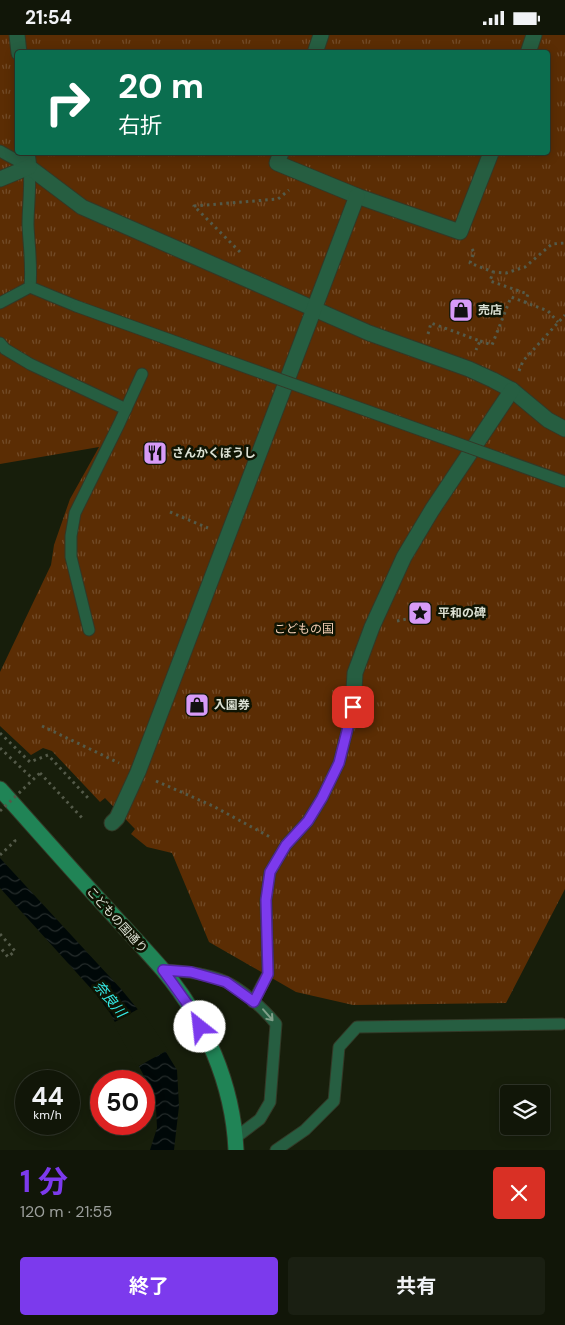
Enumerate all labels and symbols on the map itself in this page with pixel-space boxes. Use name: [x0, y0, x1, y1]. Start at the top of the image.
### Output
shop icon: 売店: [448, 297, 474, 323]
place label: 売店: [478, 302, 502, 318]
restaurant icon: さんかくぼうし: [142, 440, 168, 466]
place label: さんかくぼうし: [172, 445, 256, 461]
place icon: 平和の碑: [407, 600, 433, 626]
place label: 平和の碑: [438, 605, 486, 621]
park label: こどもの国: [274, 621, 334, 637]
pin: [332, 686, 374, 728]
shop icon: 入園券: [184, 692, 210, 718]
place label: 入園券: [214, 697, 250, 713]
street label: こどもの国通り: [83, 883, 151, 957]
water label: 奈良川: [90, 977, 131, 1023]
position arrow: [173, 1000, 225, 1052]
one-way arrow: [263, 1008, 274, 1021]
speed limit sign: 50: [90, 1070, 155, 1135]

